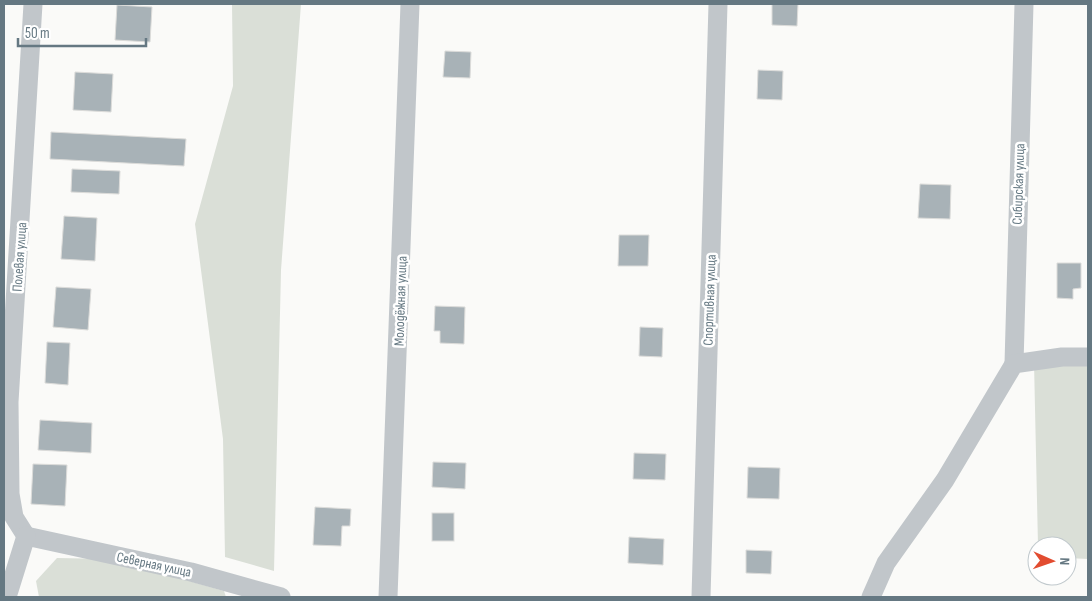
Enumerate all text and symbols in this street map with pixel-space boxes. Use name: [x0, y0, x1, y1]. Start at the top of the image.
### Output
scale bar: [18, 15, 145, 47]
text: 50 m: [25, 24, 50, 43]
street label: Сибирская улица: [1009, 143, 1028, 225]
street label: Полевая улица: [9, 222, 30, 292]
street label: Спортивная улица: [699, 254, 720, 346]
street label: Молодёжная улица: [390, 256, 411, 346]
north arrow: [1027, 536, 1077, 586]
street label: Северная улица: [115, 548, 193, 581]
text: N: [1056, 557, 1073, 565]

